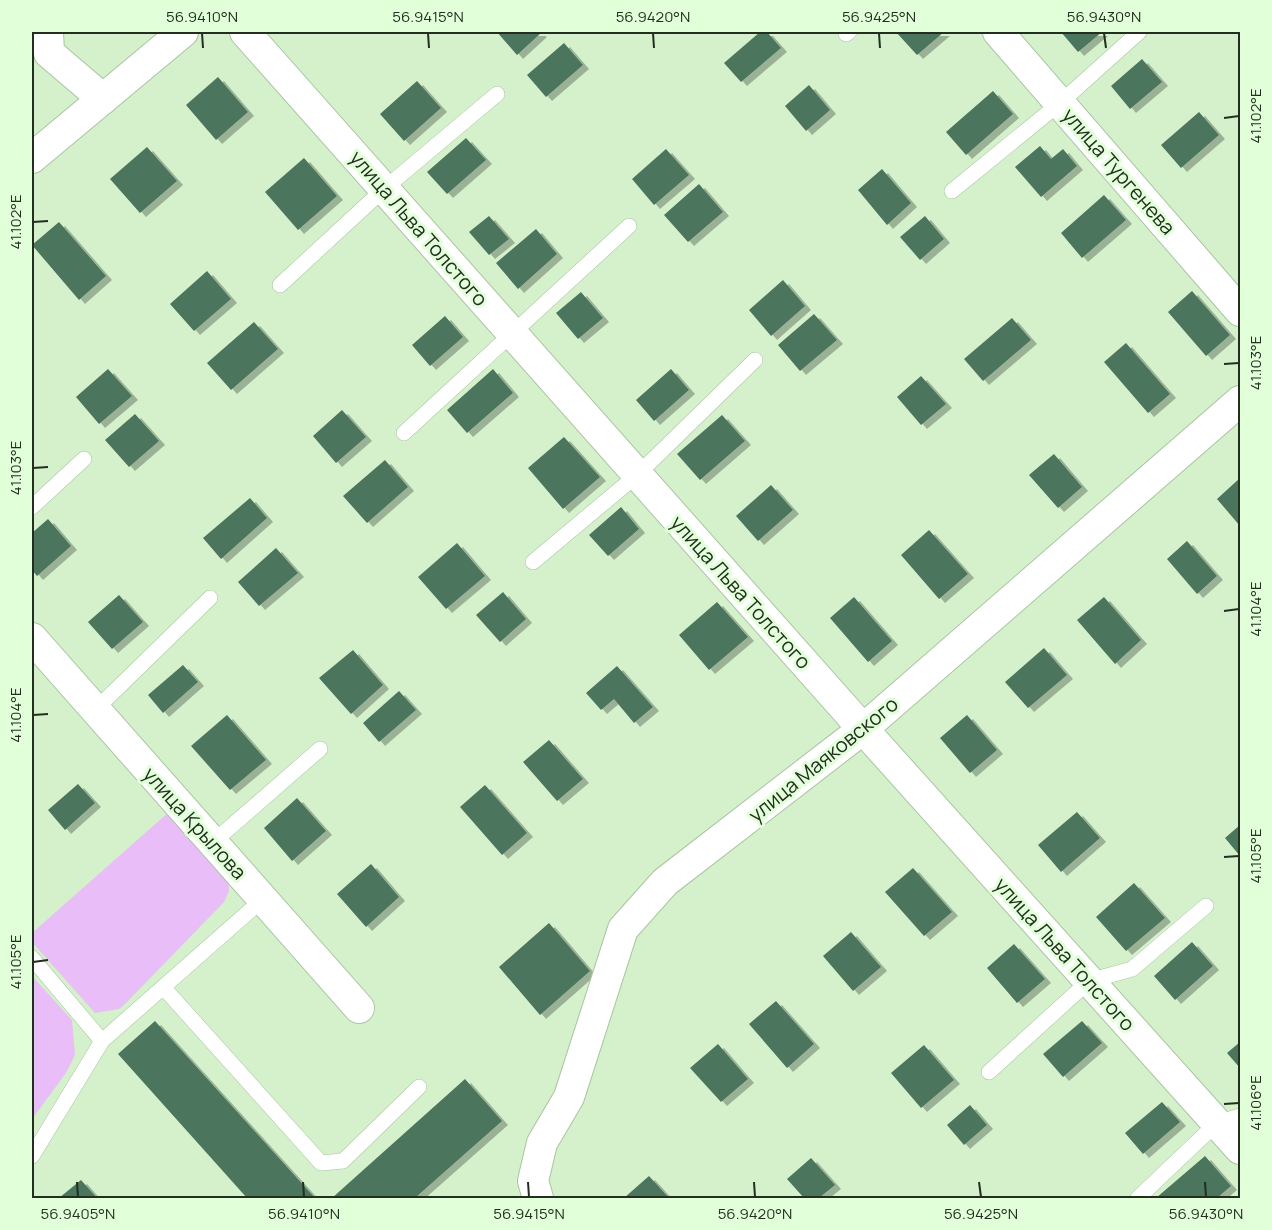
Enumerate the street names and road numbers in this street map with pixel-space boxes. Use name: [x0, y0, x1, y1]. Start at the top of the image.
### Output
street label: улица Тургенева: [1056, 102, 1182, 240]
street label: улица Льва Толстого: [344, 144, 494, 312]
street label: улица Льва Толстого: [665, 509, 817, 675]
street label: улица Маяковского: [743, 690, 904, 828]
street label: улица Крылова: [137, 761, 253, 885]
street label: улица Льва Толстого: [989, 871, 1141, 1037]

